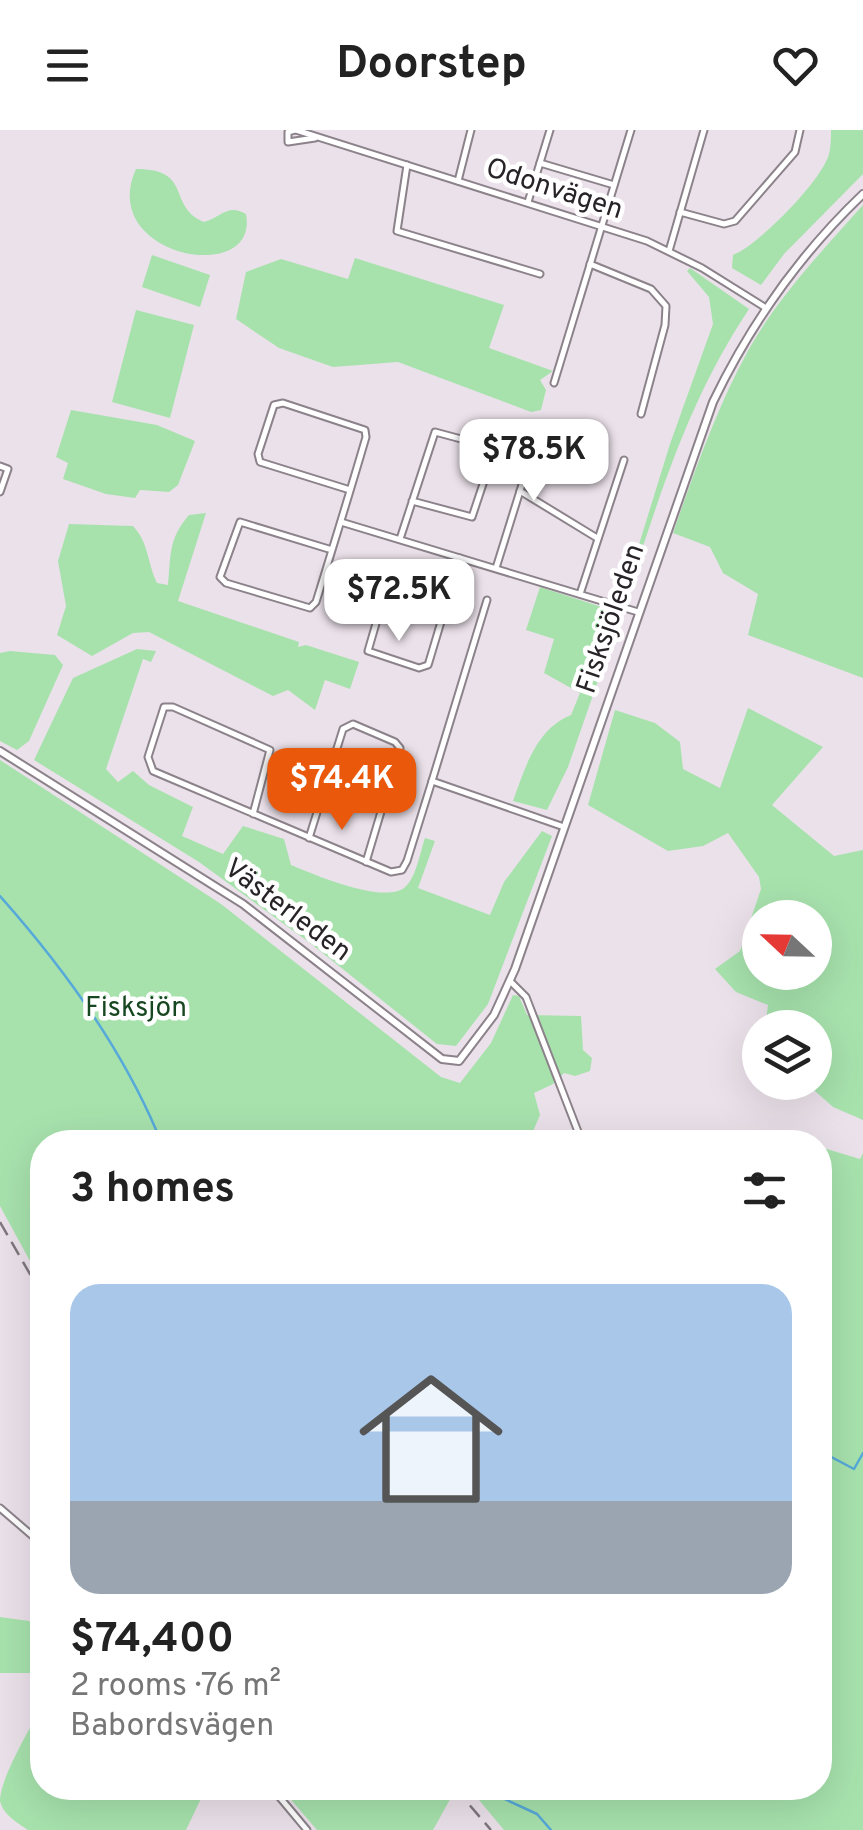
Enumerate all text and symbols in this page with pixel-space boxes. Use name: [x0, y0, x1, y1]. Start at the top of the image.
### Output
text: Doorstep: [336, 37, 527, 94]
icon: menu: [40, 38, 95, 93]
icon: heart: [768, 38, 823, 93]
street label: Odonvägen: [481, 151, 627, 229]
pin: $78.5K: [453, 419, 615, 504]
text: $78.5K: [482, 431, 586, 471]
street label: Fisksjöleden: [570, 539, 654, 699]
pin: $72.5K: [318, 559, 480, 644]
text: $72.5K: [346, 571, 452, 611]
pin: $74.4K: [261, 748, 423, 833]
text: $74.4K: [289, 760, 395, 800]
street label: Västerleden: [216, 851, 358, 971]
north arrow: [742, 900, 832, 990]
map controls: [742, 900, 832, 1100]
park label: Fisksjön: [85, 991, 187, 1027]
button: layers: [742, 1010, 832, 1100]
icon: filters: [737, 1163, 792, 1218]
text: 3 homes: [70, 1164, 235, 1217]
icon: home: [341, 1349, 521, 1529]
text: $74,400: [70, 1614, 234, 1667]
text: 2 rooms · 76 m²: [70, 1667, 281, 1707]
text: Babordsvägen: [70, 1707, 274, 1747]

